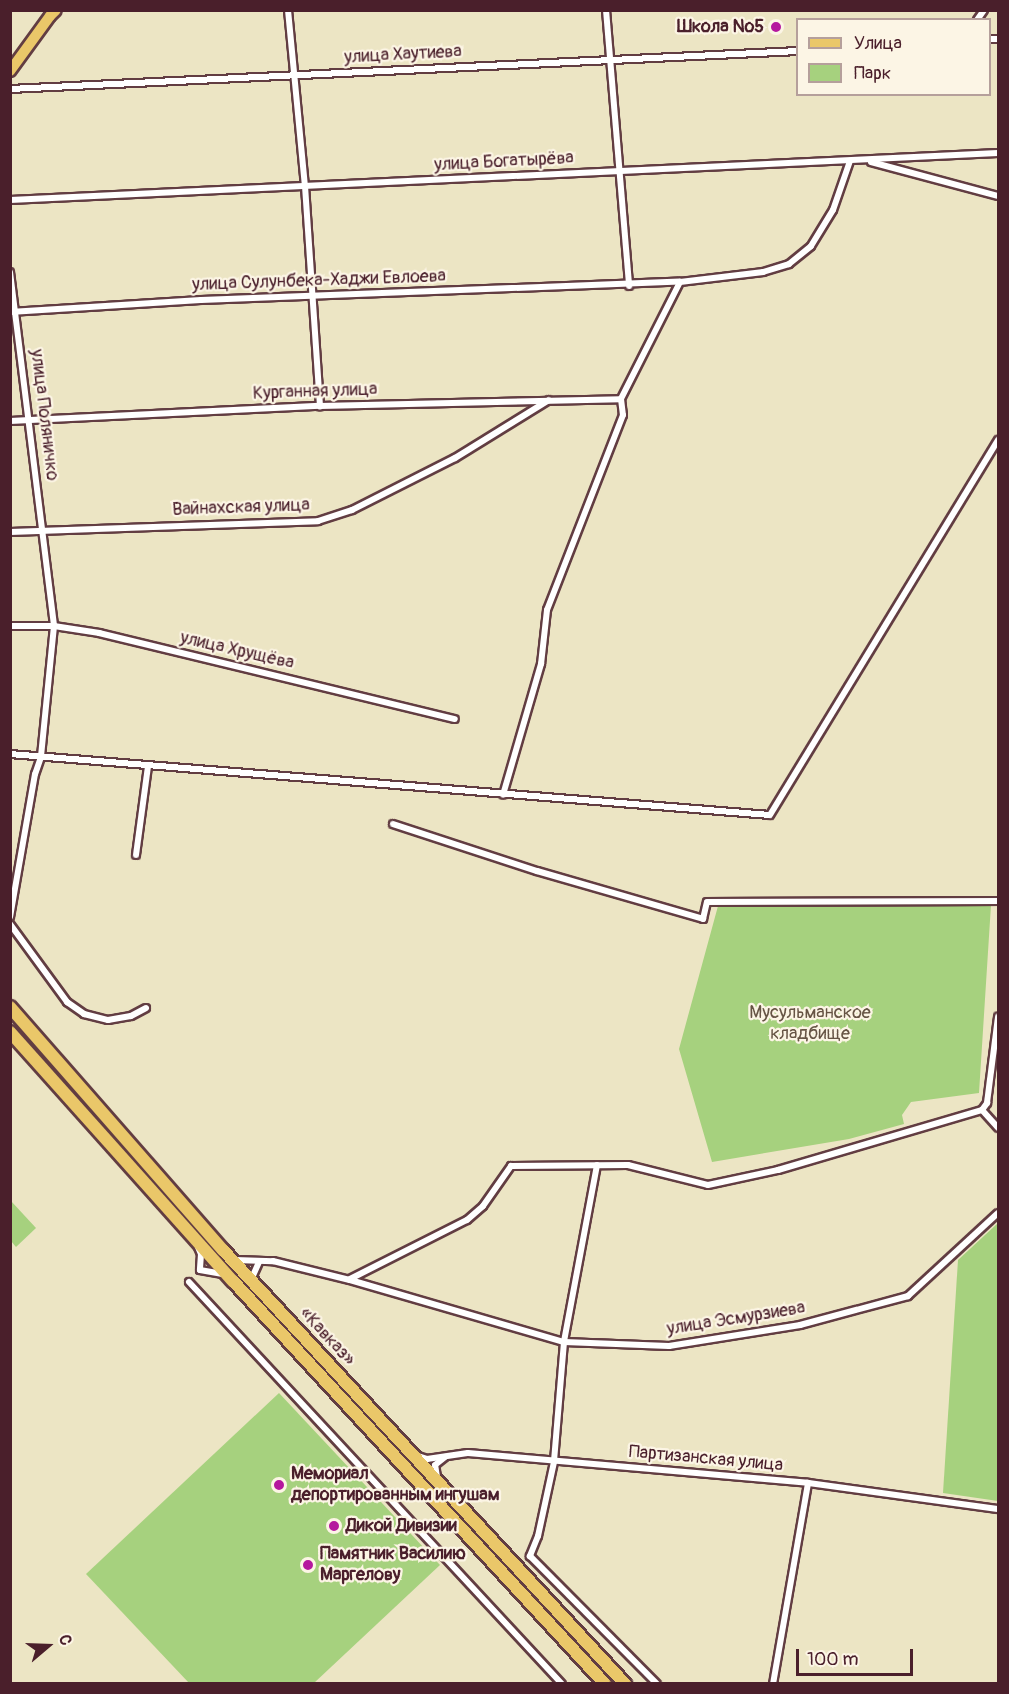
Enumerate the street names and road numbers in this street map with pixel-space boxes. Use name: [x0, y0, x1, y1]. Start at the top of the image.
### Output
street label: улица Хаутиева: [344, 41, 462, 69]
street label: улица Богатырёва: [434, 148, 574, 176]
street label: улица Сулунбека-Хаджи Евлоева: [192, 266, 446, 296]
street label: улица Поляничко: [25, 348, 63, 482]
street label: Курганная улица: [252, 379, 378, 405]
street label: Вайнахская улица: [172, 495, 310, 521]
street label: улица Хрущёва: [178, 627, 296, 675]
street label: улица Эсмурзиева: [665, 1297, 807, 1341]
street label: «Кавказ»: [295, 1303, 359, 1371]
street label: Партизанская улица: [628, 1441, 784, 1477]

